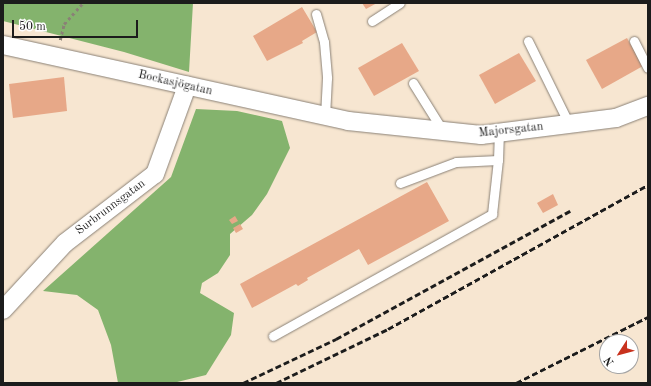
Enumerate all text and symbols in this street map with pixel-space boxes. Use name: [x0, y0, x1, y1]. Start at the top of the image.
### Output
scale bar: [14, 12, 140, 38]
text: 50 m: [19, 21, 46, 33]
street label: Bockasjögatan: [137, 68, 213, 100]
street label: Majorsgatan: [478, 120, 544, 142]
street label: Surbrunnsgatan: [73, 177, 149, 239]
north arrow: [599, 334, 639, 374]
text: N: [603, 354, 617, 367]

